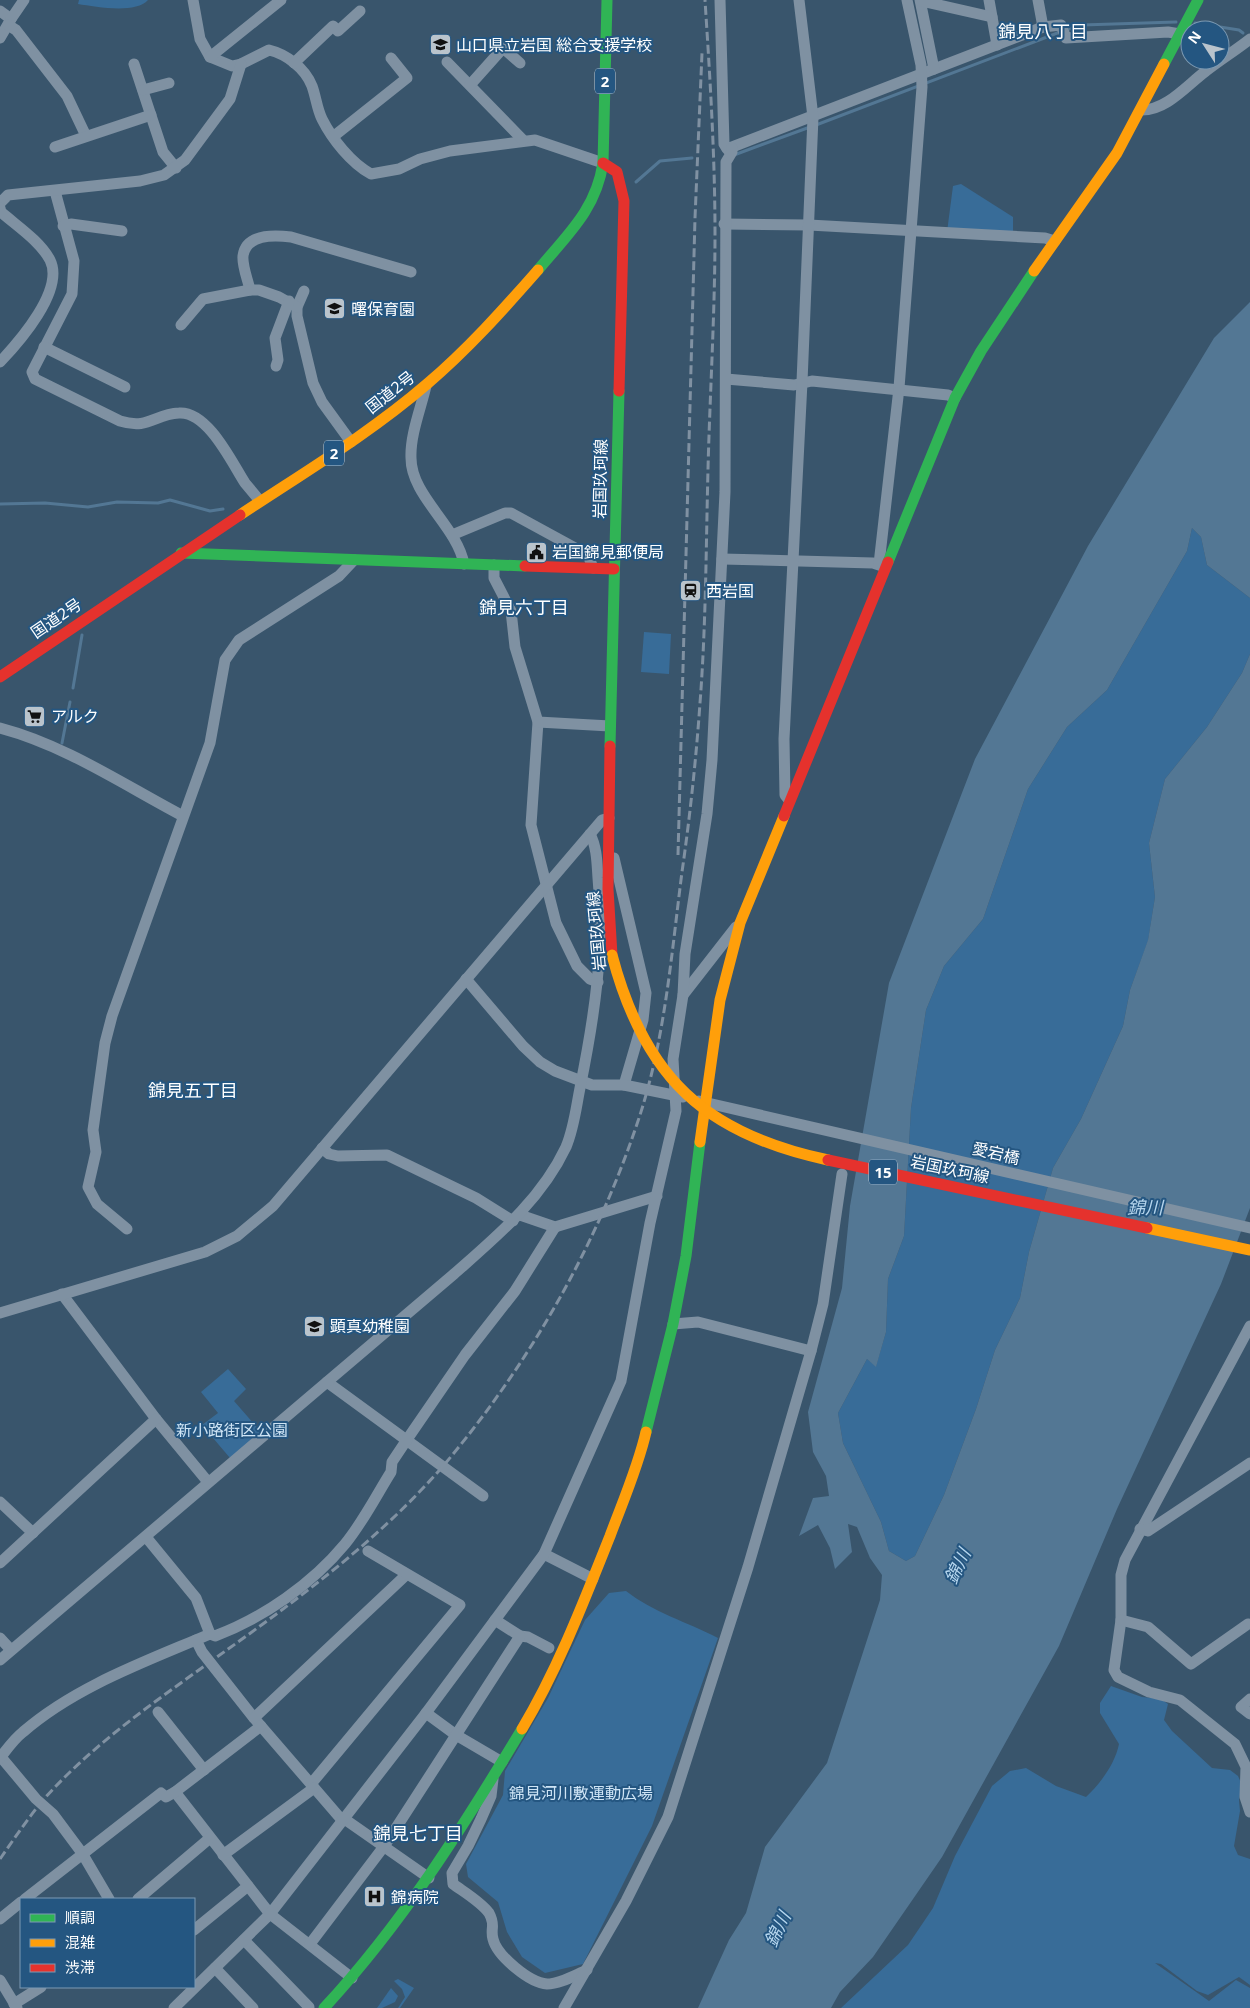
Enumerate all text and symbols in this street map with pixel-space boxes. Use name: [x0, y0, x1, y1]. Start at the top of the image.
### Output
district label: 錦見八丁目: [998, 19, 1088, 43]
north arrow: [1180, 20, 1230, 70]
text: N: [1183, 27, 1205, 47]
school or university icon: 山口県立岩国 総合支援学校: [428, 33, 452, 57]
place label: 山口県立岩国 総合支援学校: [456, 34, 652, 56]
road number: 2: [595, 68, 615, 94]
school or university icon: 曙保育園: [323, 297, 347, 321]
place label: 曙保育園: [351, 298, 415, 320]
street label: 国道2号: [361, 366, 419, 418]
street label: 岩国玖珂線: [588, 439, 612, 519]
road number: 2: [324, 440, 344, 466]
public building icon: 岩国錦見郵便局: [524, 540, 548, 564]
place label: 岩国錦見郵便局: [552, 541, 664, 563]
station icon: 西岩国: [678, 579, 702, 603]
place label: 西岩国: [706, 580, 754, 602]
street label: 国道2号: [26, 593, 86, 643]
district label: 錦見六丁目: [479, 595, 569, 619]
supermarket icon: アルク: [23, 704, 47, 728]
place label: アルク: [51, 705, 99, 727]
street label: 岩国玖珂線: [582, 890, 610, 972]
district label: 錦見五丁目: [148, 1078, 238, 1102]
street label: 愛宕橋: [970, 1137, 1022, 1169]
street label: 岩国玖珂線: [909, 1150, 991, 1188]
road number: 15: [869, 1160, 897, 1184]
water label: 錦川: [1127, 1195, 1165, 1219]
school or university icon: 顕真幼稚園: [302, 1314, 326, 1338]
place label: 顕真幼稚園: [330, 1315, 410, 1337]
park label: 新小路街区公園: [176, 1419, 288, 1441]
water label: 錦川: [938, 1543, 977, 1587]
park label: 錦見河川敷運動広場: [509, 1782, 653, 1804]
district label: 錦見七丁目: [373, 1821, 463, 1845]
hospital icon: 錦病院: [363, 1885, 387, 1909]
place label: 錦病院: [391, 1886, 439, 1908]
legend: [20, 1898, 195, 1988]
water label: 錦川: [758, 1906, 797, 1950]
text: 順調: [65, 1907, 95, 1927]
text: 混雑: [65, 1932, 95, 1952]
text: 渋滞: [65, 1957, 95, 1977]

